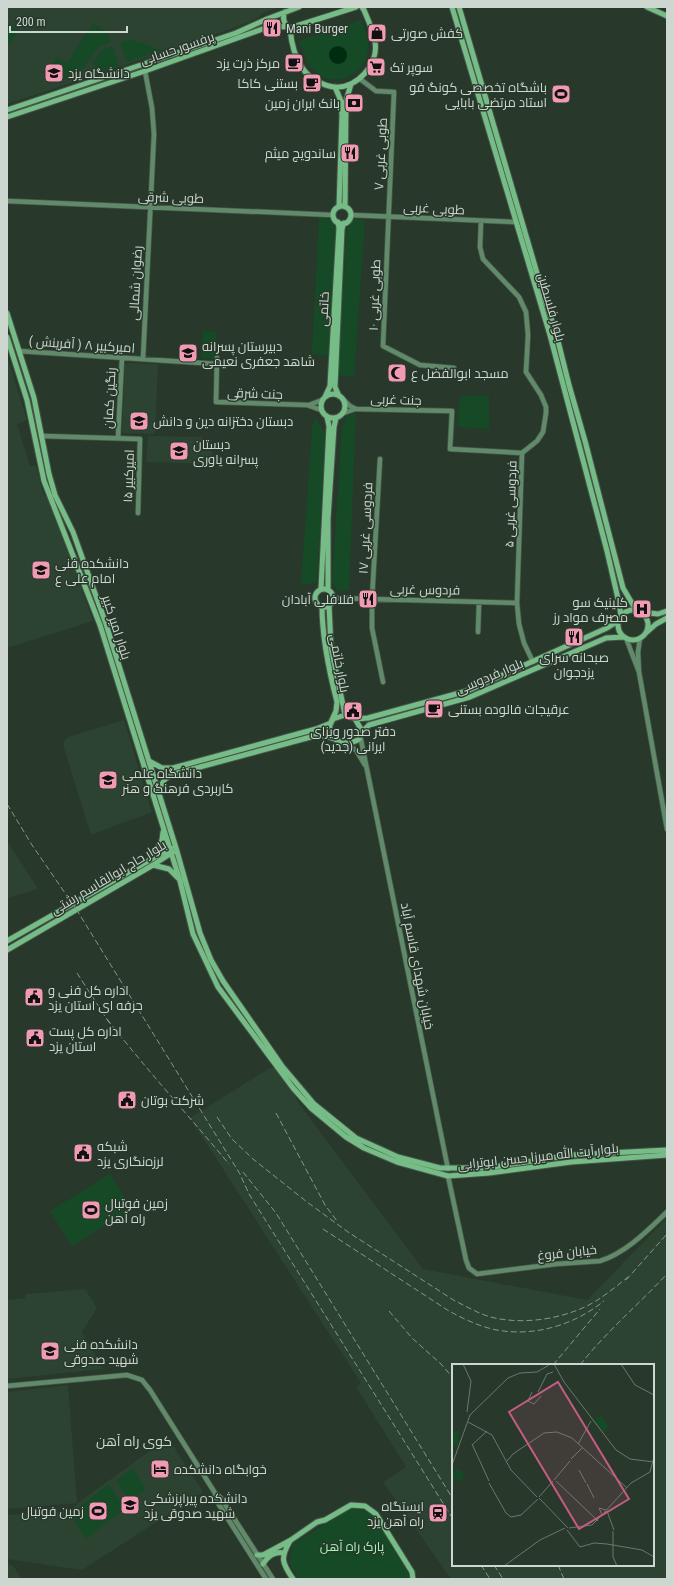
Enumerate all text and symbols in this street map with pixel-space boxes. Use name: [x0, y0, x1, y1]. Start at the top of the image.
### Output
scale bar: [10, 8, 127, 34]
text: 200 m: [16, 15, 46, 29]
restaurant icon: Mani Burger: [261, 17, 283, 39]
place label: Mani Burger: [286, 21, 348, 36]
shop icon: کفش صورتی: [366, 22, 388, 44]
place label: کفش صورتی: [391, 26, 463, 41]
street label: پرفسور حسابی: [138, 29, 217, 70]
cafe icon: مرکز ذرت یزد: [283, 52, 305, 74]
place label: مرکز ذرت یزد: [216, 56, 280, 71]
supermarket icon: سوپر تک: [365, 56, 387, 78]
place label: سوپر تک: [390, 60, 433, 77]
school or university icon: دانشگاه یزد: [43, 62, 65, 84]
place label: دانشگاه یزد: [68, 66, 130, 81]
cafe icon: بستنی کاکا: [301, 72, 323, 94]
place label: بستنی کاکا: [237, 76, 298, 91]
place label: باشگاه تخصصی کونگ فو استاد مرتضی بابایی: [409, 80, 547, 110]
sports icon: باشگاه تخصصی کونگ فو استاد مرتضی بابایی: [550, 83, 572, 105]
bank icon: بانک ایران زمین: [343, 92, 365, 114]
place label: بانک ایران زمین: [265, 96, 340, 111]
street label: طوبی غربی ۷: [371, 117, 390, 191]
restaurant icon: ساندویچ میثم: [339, 142, 361, 164]
place label: ساندویچ میثم: [265, 146, 336, 163]
street label: طوبی شرقی: [138, 189, 204, 206]
street label: طوبی غربی: [403, 199, 465, 218]
street label: رضوان شمالی: [126, 245, 145, 321]
street label: طوبی غربی ۱۰: [366, 259, 383, 331]
street label: بلوار فلسطین: [535, 271, 568, 343]
street label: خاتمی: [315, 291, 332, 327]
street label: امیرکبیر ۸ ( آفرینش ): [28, 333, 136, 356]
place label: دبیرستان پسرانه شاهد جعفری نعیمی: [202, 339, 315, 369]
school or university icon: دبیرستان پسرانه شاهد جعفری نعیمی: [177, 342, 199, 364]
mosque icon: مسجد ابوالفضل ع: [386, 362, 408, 384]
place label: مسجد ابوالفضل ع: [411, 366, 509, 382]
street label: رنگین کمان: [100, 367, 119, 429]
street label: جنت شرقی: [227, 385, 283, 402]
street label: جنت غربی: [370, 391, 422, 408]
school or university icon: دبستان دختزانه دین و دانش: [128, 410, 150, 432]
place label: دبستان دختزانه دین و دانش: [153, 414, 293, 429]
place label: دبستان پسرانه یاوری: [193, 437, 259, 469]
school or university icon: دبستان پسرانه یاوری: [168, 440, 190, 462]
street label: امیرکبیر ۱۵: [120, 449, 137, 503]
street label: فردوسی غربی ۵: [501, 460, 520, 548]
street label: فردوسی غربی ۱۷: [356, 482, 375, 574]
place label: دانشکده فنی امام علی ع: [55, 556, 129, 588]
school or university icon: دانشکده فنی امام علی ع: [30, 559, 52, 581]
street label: فردوس غربی: [390, 581, 460, 598]
restaurant icon: فلافلی آبادان: [357, 588, 379, 610]
street label: بلوار امیر کبیر: [99, 592, 134, 661]
place label: فلافلی آبادان: [282, 592, 354, 607]
place label: کلینیک سو مصرف مواد رز: [552, 595, 628, 625]
hospital icon: کلینیک سو مصرف مواد رز: [631, 598, 653, 620]
restaurant icon: صبحانه سرای یزدجوان: [563, 626, 585, 648]
street label: بلوار خاتمی: [326, 632, 353, 694]
place label: صبحانه سرای یزدجوان: [539, 650, 609, 680]
street label: بلوار فردوسی: [453, 655, 525, 697]
cafe icon: عرقیجات فالوده بستنی: [423, 698, 445, 720]
public building icon: دفتر صدور ویزای ایرانی (جدید): [342, 700, 364, 722]
place label: عرقیجات فالوده بستنی: [448, 702, 570, 717]
place label: دفتر صدور ویزای ایرانی (جدید): [310, 724, 396, 754]
place label: دانشگاه علمی کاربردی فرهنگ و هنر: [121, 766, 233, 796]
school or university icon: دانشگاه علمی کاربردی فرهنگ و هنر: [97, 769, 119, 791]
street label: بلوار حاج ابوالقاسم رشتی: [48, 837, 170, 920]
street label: خیابان شهدای قاسم آباد: [396, 901, 437, 1031]
place label: اداره کل فنی و حرفه ای استان یزد: [48, 983, 143, 1013]
public building icon: اداره کل فنی و حرفه ای استان یزد: [23, 986, 45, 1008]
place label: اداره کل پست استان یزد: [49, 1024, 122, 1054]
public building icon: اداره کل پست استان یزد: [24, 1027, 46, 1049]
public building icon: شرکت بوتان: [116, 1089, 138, 1111]
place label: شرکت بوتان: [141, 1093, 204, 1108]
place label: شبکه لرزه‌نگاری یزد: [97, 1139, 164, 1169]
street label: بلوار آیت الله میرزا حسن ابوترابی: [457, 1140, 619, 1172]
public building icon: شبکه لرزه‌نگاری یزد: [72, 1142, 94, 1164]
place label: زمین فوتبال راه آهن: [105, 1196, 168, 1226]
sports icon: زمین فوتبال راه آهن: [80, 1199, 102, 1221]
street label: خیابان فروغ: [536, 1242, 598, 1264]
place label: دانشکده فنی شهید صدوقی: [64, 1337, 139, 1367]
school or university icon: دانشکده فنی شهید صدوقی: [39, 1340, 61, 1362]
inset map: [452, 1364, 654, 1566]
district label: کوی راه آهن: [96, 1433, 172, 1449]
hotel icon: خوابگاه دانشکده: [149, 1458, 171, 1480]
place label: خوابگاه دانشکده: [174, 1462, 267, 1477]
place label: دانشکده پیراپزشکی شهید صدوقی یزد: [144, 1491, 247, 1521]
school or university icon: دانشکده پیراپزشکی شهید صدوقی یزد: [119, 1494, 141, 1516]
place label: ایستگاه راه آهن یزد: [367, 1499, 424, 1529]
sports icon: زمین فوتبال: [87, 1500, 109, 1522]
station icon: ایستگاه راه آهن یزد: [427, 1502, 449, 1524]
place label: زمین فوتبال: [21, 1504, 84, 1520]
park label: پارک راه آهن: [320, 1539, 385, 1556]

